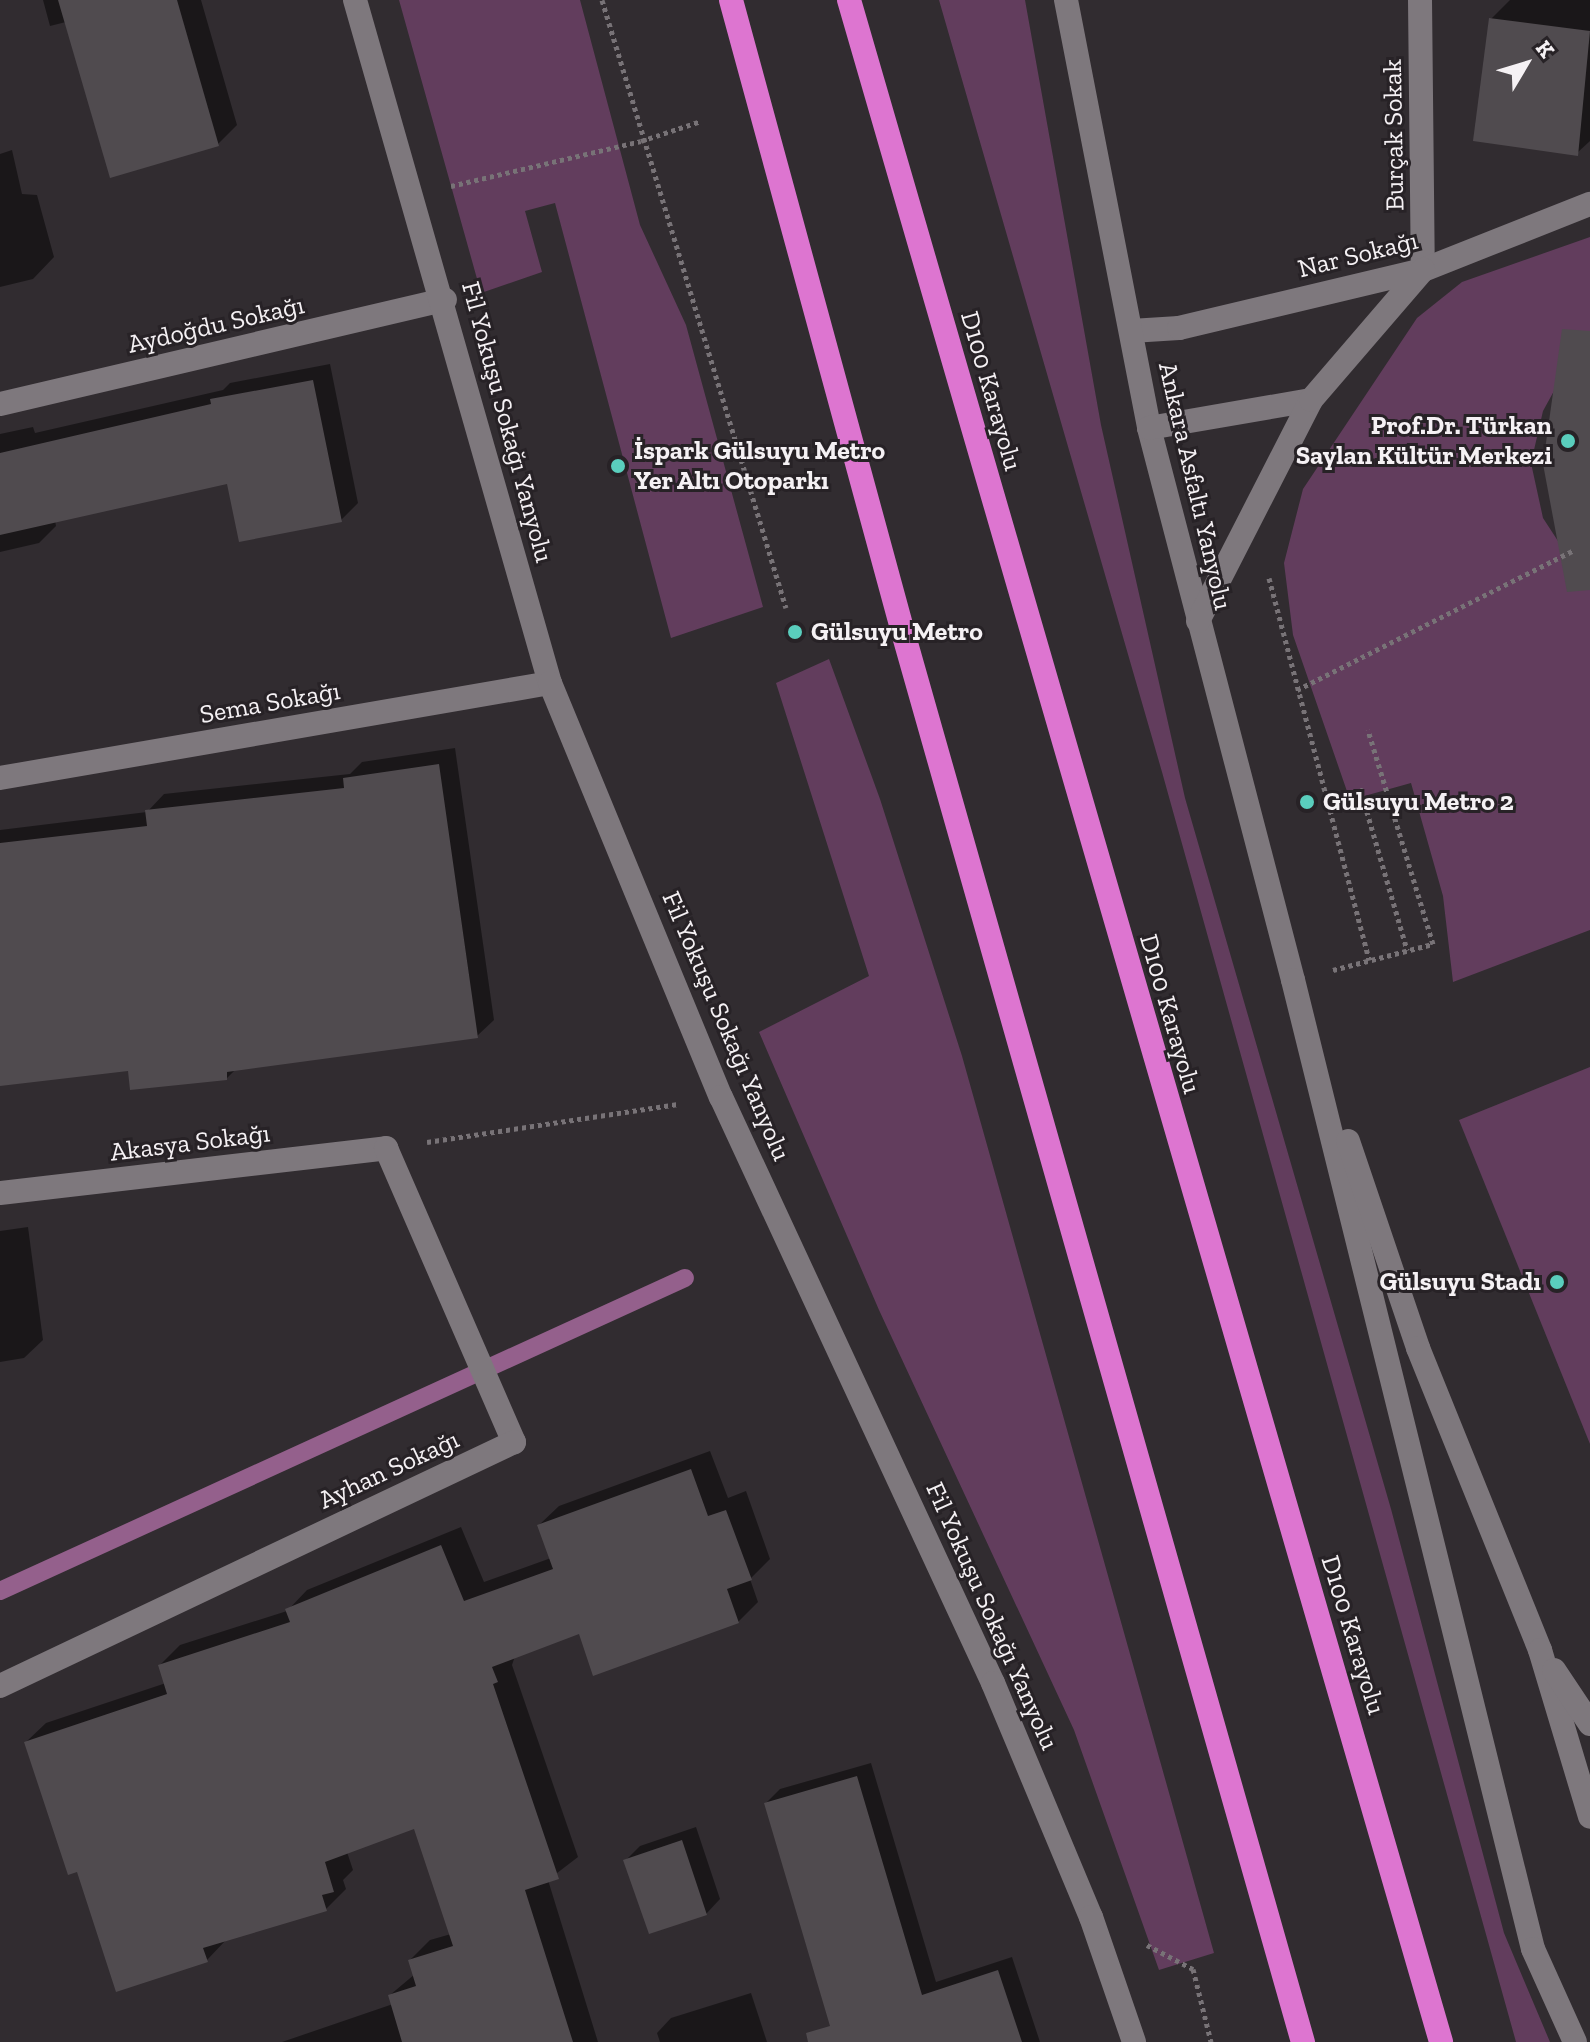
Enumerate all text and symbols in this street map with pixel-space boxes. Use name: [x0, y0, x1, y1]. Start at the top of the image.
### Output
north arrow: [1486, 24, 1566, 104]
text: K: [1530, 35, 1561, 63]
street label: Burçak Sokak: [1377, 59, 1411, 211]
street label: Nar Sokağı: [1295, 225, 1421, 285]
street label: Fil Yokuşu Sokağı Yanyolu: [454, 277, 560, 567]
street label: Aydoğdu Sokağı: [125, 290, 307, 360]
street label: D100 Karayolu: [953, 308, 1029, 474]
street label: Ankara Asfaltı Yanyolu: [1151, 358, 1239, 614]
place label: Prof.Dr. Türkan Saylan Kültür Merkezi: [1295, 410, 1552, 472]
marker: Prof.Dr. Türkan Saylan Kültür Merkezi: [1559, 432, 1577, 450]
place label: İspark Gülsuyu Metro Yer Altı Otoparkı: [634, 435, 885, 496]
marker: İspark Gülsuyu Metro Yer Altı Otoparkı: [609, 457, 627, 475]
place label: Gülsuyu Metro: [811, 616, 983, 648]
marker: Gülsuyu Metro: [786, 623, 804, 641]
street label: Sema Sokağı: [197, 675, 343, 731]
place label: Gülsuyu Metro 2: [1323, 786, 1514, 818]
marker: Gülsuyu Metro 2: [1298, 793, 1316, 811]
street label: Fil Yokuşu Sokağı Yanyolu: [655, 886, 797, 1166]
street label: D100 Karayolu: [1132, 931, 1208, 1097]
street label: Akasya Sokağı: [108, 1118, 272, 1168]
place label: Gülsuyu Stadı: [1379, 1266, 1541, 1298]
marker: Gülsuyu Stadı: [1548, 1273, 1566, 1291]
street label: Ayhan Sokağı: [314, 1424, 464, 1516]
street label: Fil Yokuşu Sokağı Yanyolu: [919, 1477, 1065, 1755]
street label: D100 Karayolu: [1314, 1552, 1392, 1718]

